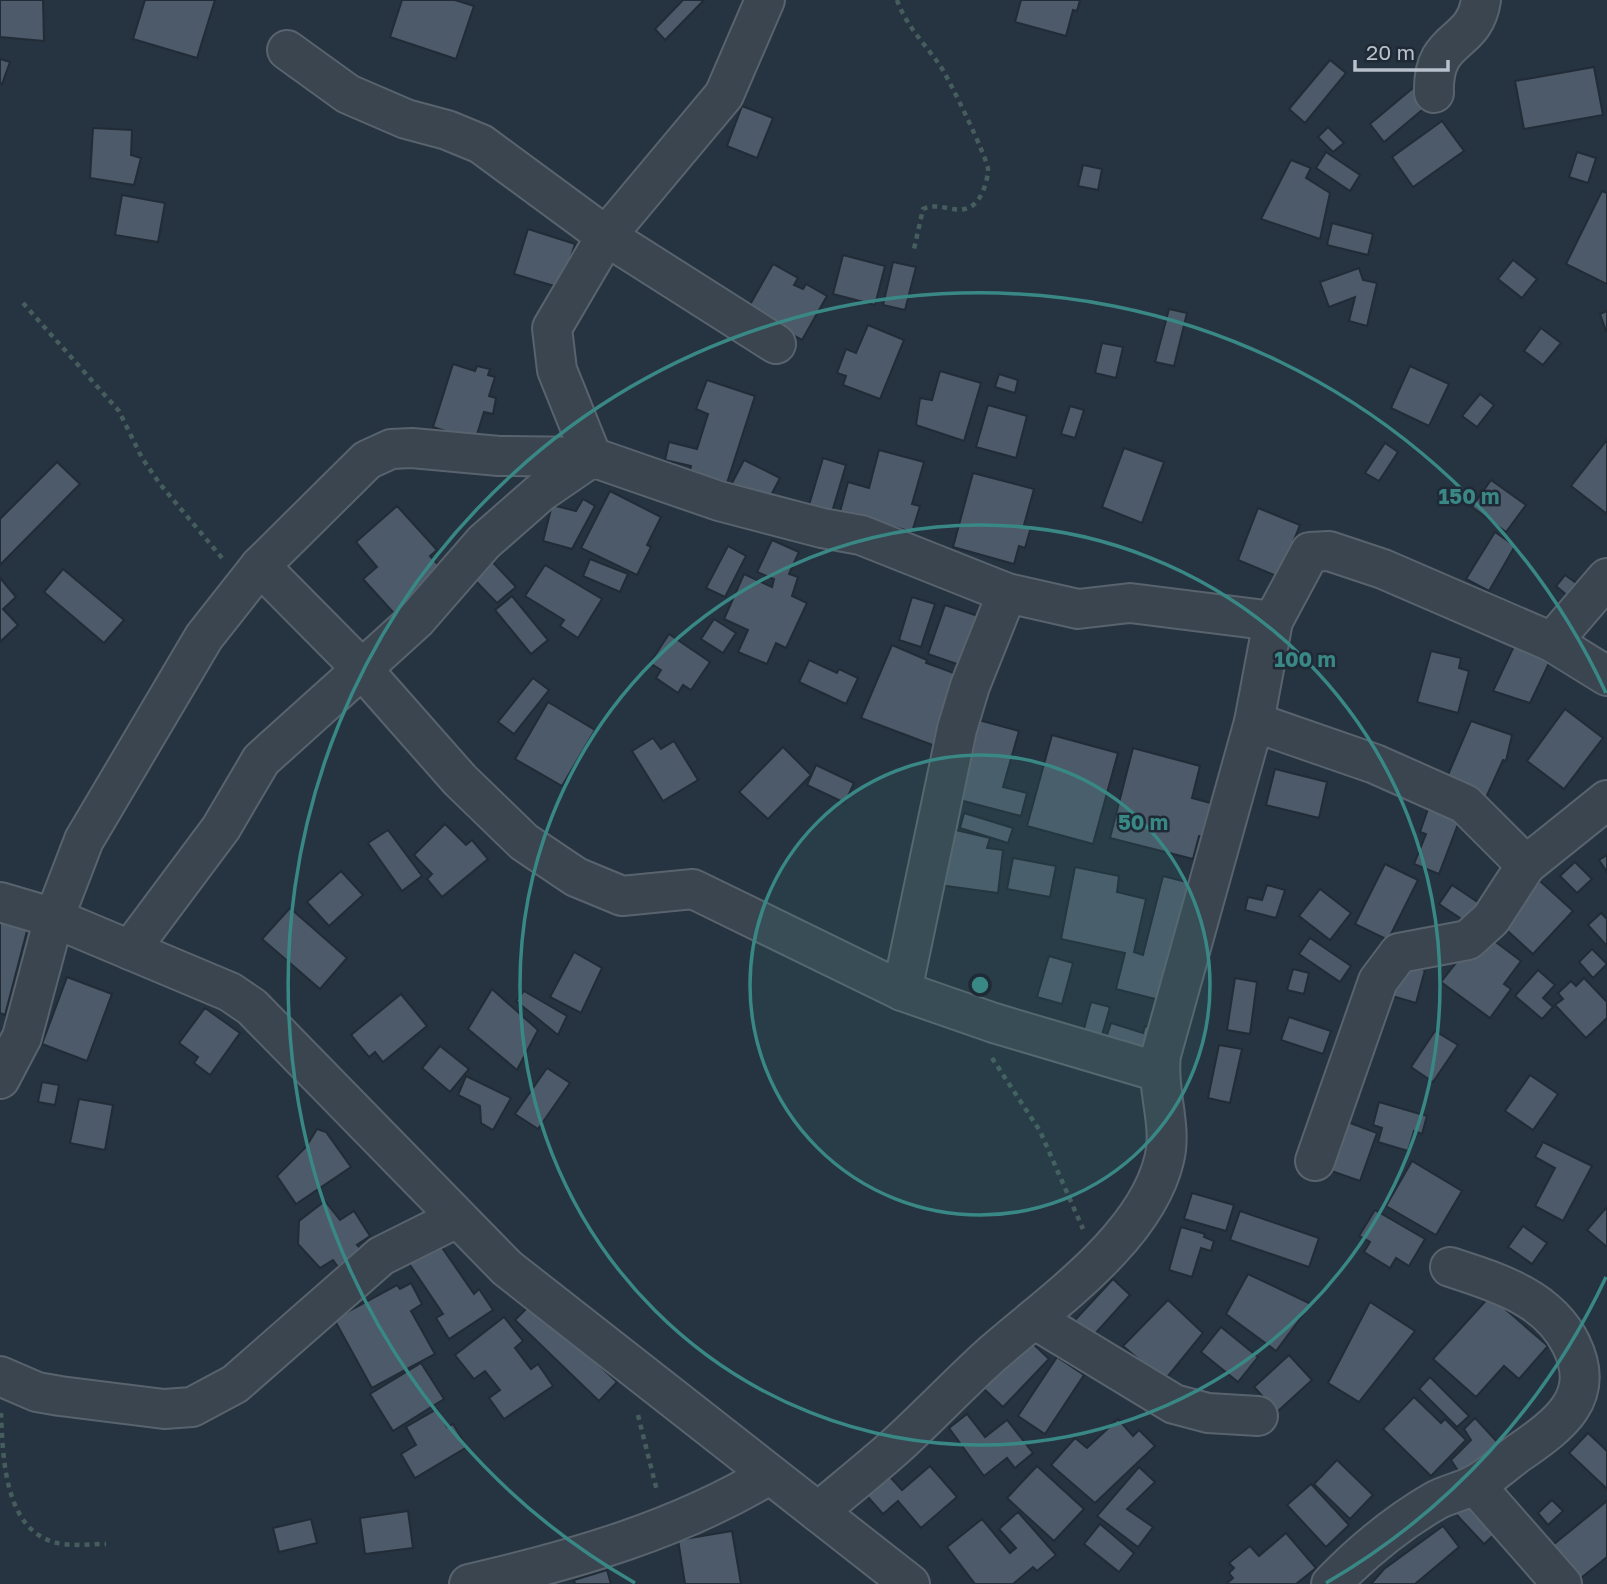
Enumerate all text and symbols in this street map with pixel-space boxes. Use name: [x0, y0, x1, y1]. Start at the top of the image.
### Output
scale bar: [1355, 28, 1448, 72]
text: 20 m: [1366, 39, 1415, 65]
text: 150 m: [1439, 483, 1499, 509]
text: 100 m: [1274, 646, 1336, 672]
text: 50 m: [1118, 809, 1168, 835]
centre of rings: [968, 973, 992, 997]

